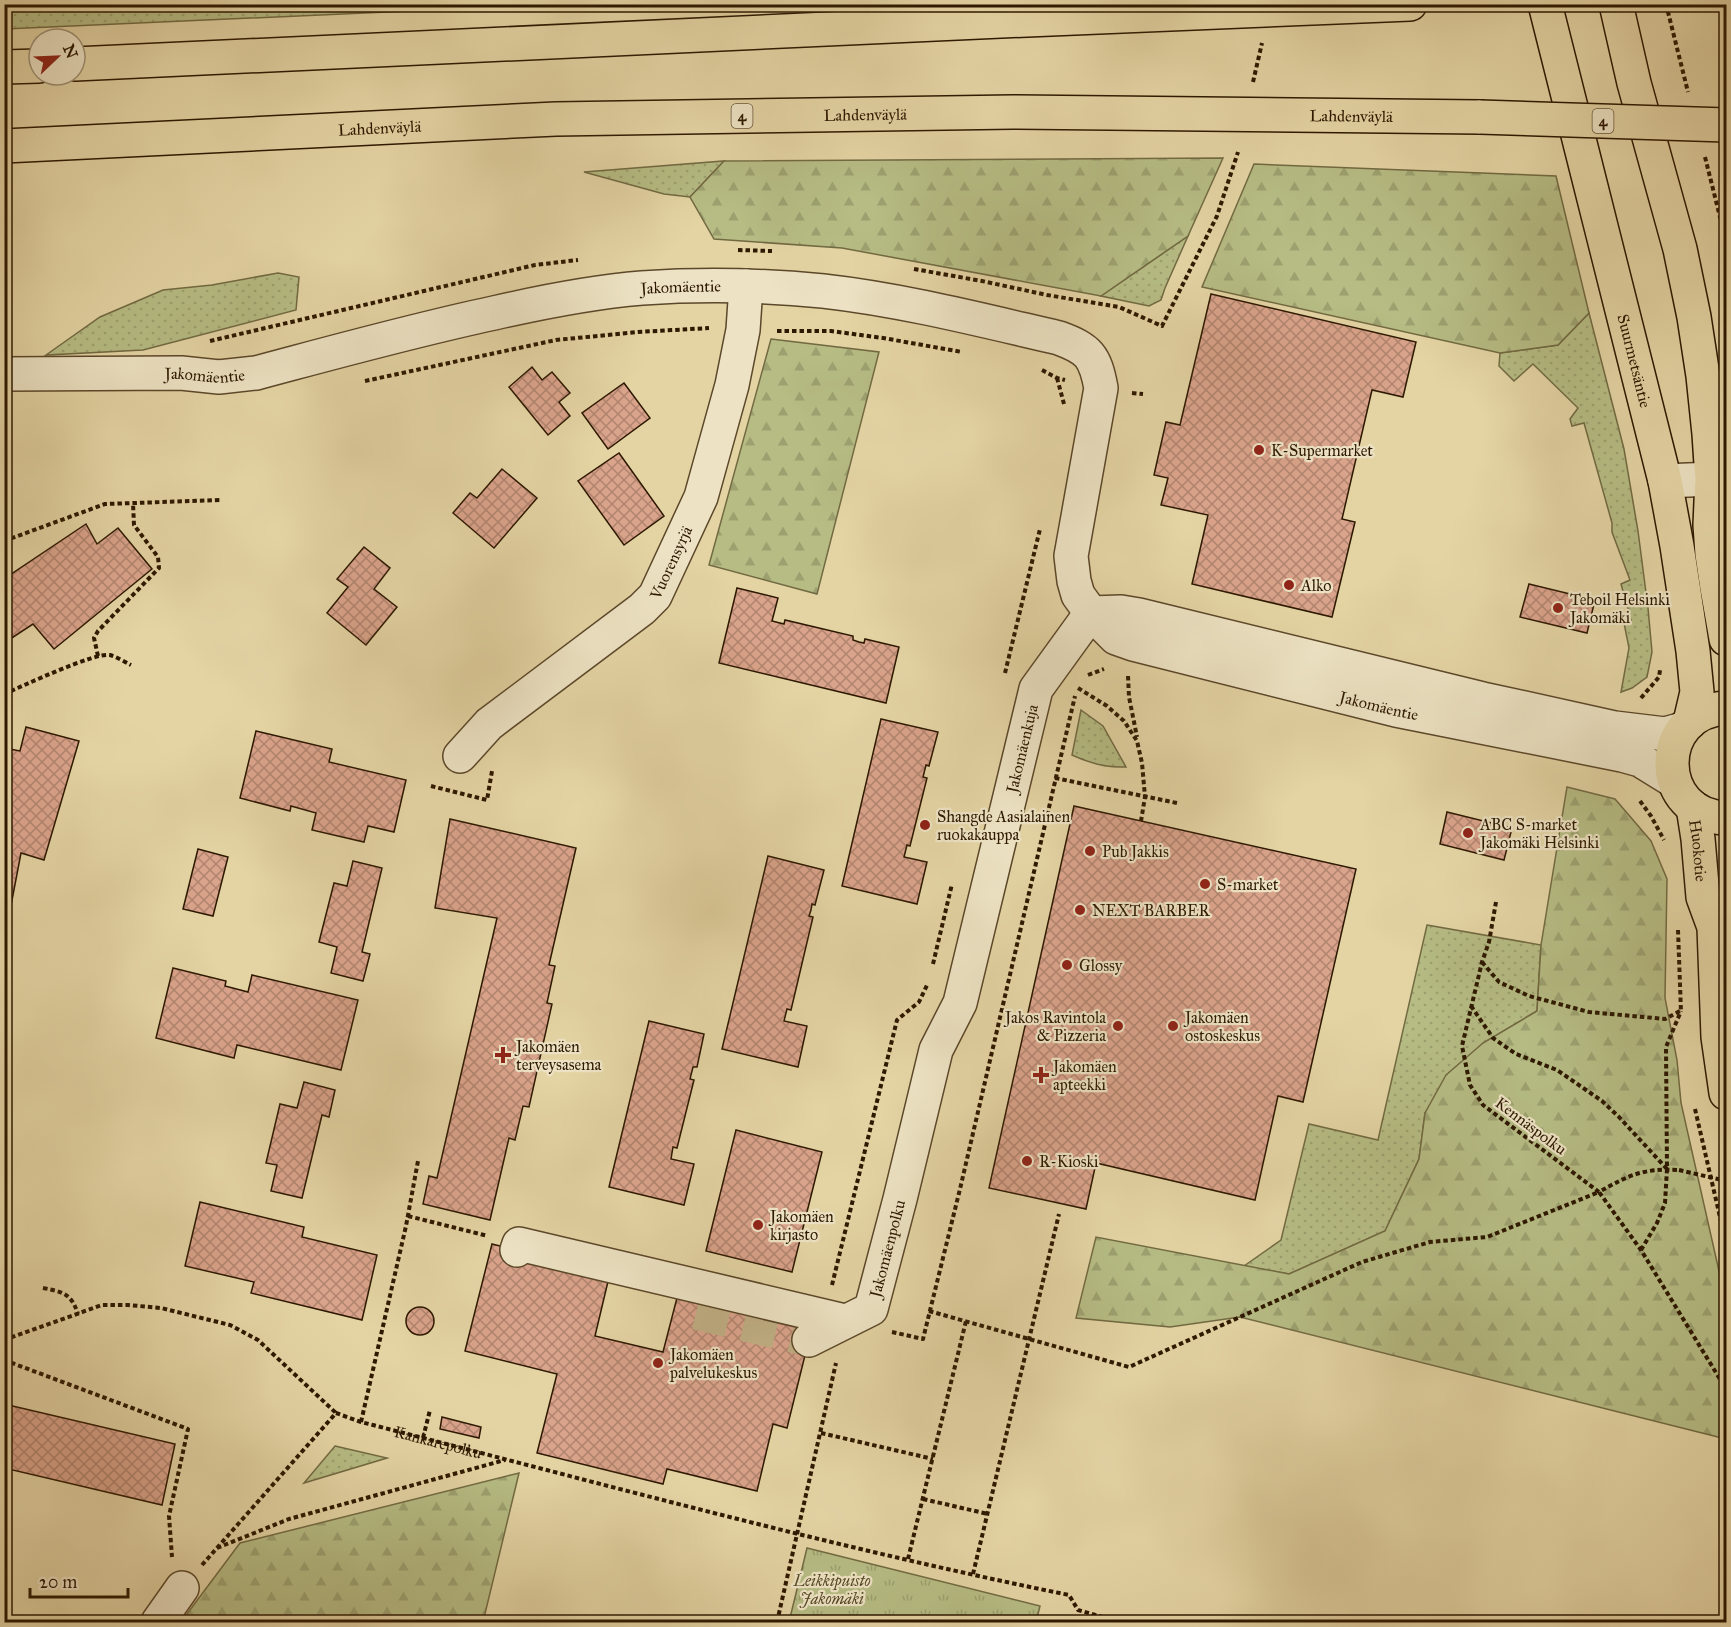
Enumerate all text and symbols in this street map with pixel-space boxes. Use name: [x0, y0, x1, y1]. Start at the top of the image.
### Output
north arrow: [27, 27, 87, 87]
text: N: [59, 41, 82, 62]
road number: 4: [732, 104, 752, 128]
street label: Lahdenväylä: [824, 104, 907, 124]
street label: Lahdenväylä: [1310, 106, 1393, 126]
road number: 4: [1592, 109, 1614, 133]
street label: Lahdenväylä: [337, 116, 422, 139]
street label: Jakomäentie: [638, 276, 721, 299]
street label: Suurmetsäntie: [1614, 312, 1656, 410]
street label: Jakomäentie: [163, 363, 246, 387]
place label: K-Supermarket: [1271, 441, 1373, 460]
marker: K-Supermarket: [1252, 443, 1266, 457]
street label: Vuorensyrjä: [645, 523, 696, 603]
place label: Alko: [1300, 576, 1332, 595]
marker: Alko: [1282, 578, 1296, 592]
place label: Teboil Helsinki Jakomäki: [1568, 590, 1670, 628]
marker: Teboil Helsinki Jakomäki: [1551, 601, 1565, 615]
street label: Jakomäentie: [1336, 686, 1420, 724]
street label: Jakomäenkuja: [1001, 702, 1042, 797]
place label: Shangde Aasialainen ruokakauppa: [937, 807, 1070, 844]
place label: ABC S-market Jakomäki Helsinki: [1478, 815, 1600, 853]
marker: Shangde Aasialainen ruokakauppa: [918, 818, 932, 832]
street label: Huokotie: [1686, 818, 1711, 883]
marker: ABC S-market Jakomäki Helsinki: [1461, 826, 1475, 840]
place label: Pub Jakkis: [1102, 842, 1169, 862]
marker: Pub Jakkis: [1083, 844, 1097, 858]
place label: S-market: [1217, 875, 1279, 894]
marker: S-market: [1198, 877, 1212, 891]
place label: NEXT BARBER: [1092, 901, 1210, 920]
marker: NEXT BARBER: [1073, 903, 1087, 917]
place label: Glossy: [1079, 956, 1123, 975]
marker: Glossy: [1060, 958, 1074, 972]
place label: Jakos Ravintola & Pizzeria: [1003, 1008, 1106, 1045]
place label: Jakomäen ostoskeskus: [1183, 1008, 1260, 1045]
marker: Jakos Ravintola & Pizzeria: [1111, 1019, 1125, 1033]
marker: Jakomäen ostoskeskus: [1166, 1019, 1180, 1033]
place label: Jakomäen terveysasema: [514, 1037, 602, 1074]
marker: Jakomäen terveysasema: [494, 1046, 512, 1064]
place label: Jakomäen apteekki: [1051, 1057, 1117, 1094]
marker: Jakomäen apteekki: [1034, 1068, 1048, 1082]
street label: Kennäspolku: [1492, 1093, 1571, 1159]
place label: R-Kioski: [1039, 1152, 1099, 1171]
marker: R-Kioski: [1020, 1154, 1034, 1168]
street label: Jakomäenpolku: [865, 1197, 909, 1301]
place label: Jakomäen kirjasto: [768, 1207, 834, 1244]
marker: Jakomäen kirjasto: [751, 1218, 765, 1232]
place label: Jakomäen palvelukeskus: [668, 1345, 758, 1382]
marker: Jakomäen palvelukeskus: [651, 1356, 665, 1370]
street label: Kankarepolku: [392, 1421, 485, 1462]
scale bar: [30, 1561, 128, 1599]
text: 20 m: [39, 1571, 77, 1593]
park label: Leikkipuisto Jakomäki: [793, 1571, 870, 1608]

